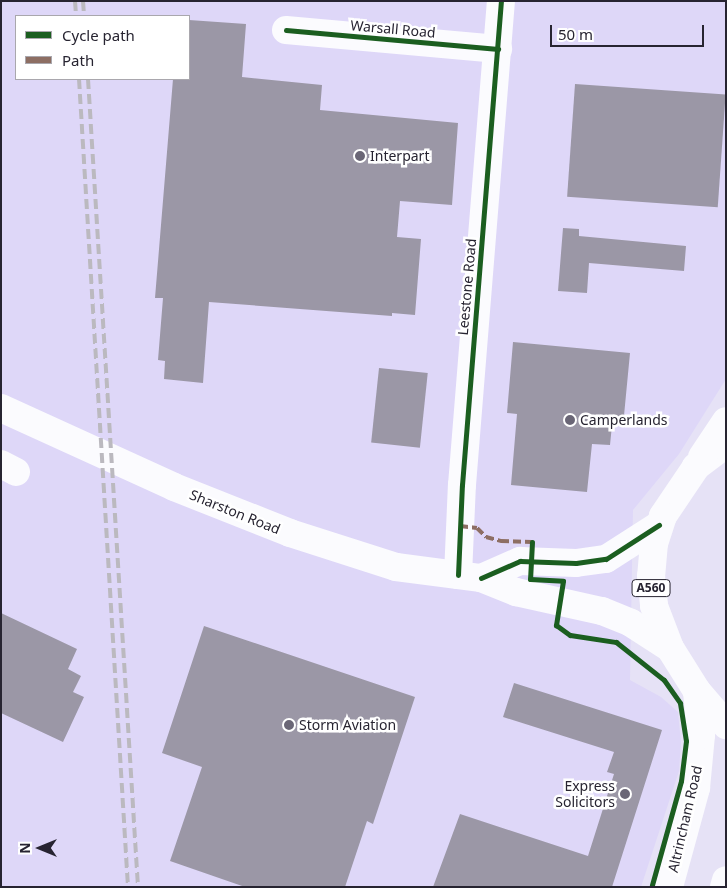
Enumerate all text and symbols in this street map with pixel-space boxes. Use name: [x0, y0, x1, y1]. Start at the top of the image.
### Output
legend: [15, 15, 190, 80]
scale bar: [552, 15, 706, 47]
street label: Warsall Road: [350, 17, 436, 41]
text: 50 m: [558, 24, 593, 44]
text: Cycle path: [62, 25, 135, 45]
text: Path: [62, 50, 94, 70]
place label: Interpart: [370, 148, 429, 164]
marker: Interpart: [354, 150, 366, 162]
street label: Leestone Road: [454, 238, 480, 336]
place label: Camperlands: [580, 412, 668, 428]
marker: Camperlands: [564, 414, 576, 426]
street label: Sharston Road: [187, 486, 283, 538]
road number: A560: [631, 578, 671, 598]
place label: Storm Aviation: [299, 717, 396, 733]
marker: Storm Aviation: [283, 719, 295, 731]
street label: Altrincham Road: [665, 764, 705, 874]
place label: Express Solicitors: [555, 778, 615, 810]
marker: Express Solicitors: [619, 788, 631, 800]
north arrow: [15, 823, 65, 873]
text: N: [15, 842, 34, 854]

